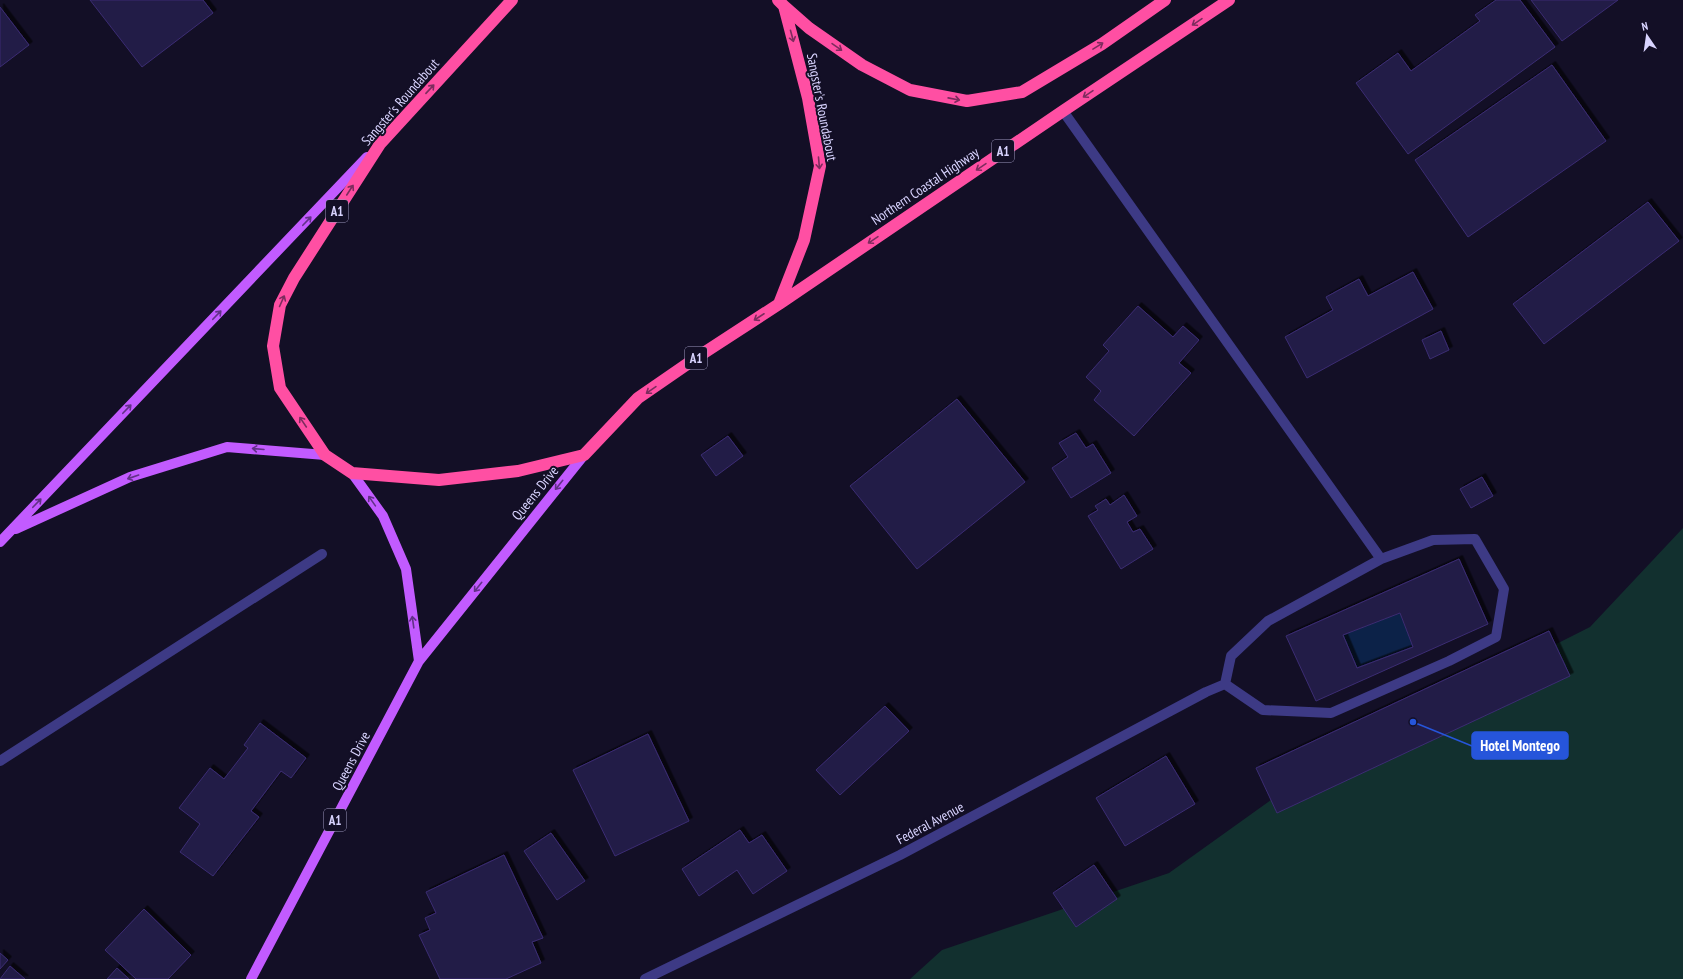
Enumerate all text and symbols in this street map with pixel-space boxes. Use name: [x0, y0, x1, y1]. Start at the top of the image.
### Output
north arrow: [1627, 16, 1667, 56]
one-way arrow: [1191, 17, 1202, 26]
text: N: [1640, 19, 1649, 34]
one-way arrow: [789, 29, 796, 42]
one-way arrow: [1092, 41, 1104, 49]
one-way arrow: [831, 43, 842, 52]
street label: Sangster's Roundabout: [803, 52, 841, 163]
street label: Sangster's Roundabout: [357, 55, 443, 149]
one-way arrow: [426, 84, 435, 94]
one-way arrow: [1082, 90, 1094, 98]
one-way arrow: [947, 95, 960, 103]
road number: A1: [992, 140, 1014, 162]
street label: Northern Coastal Highway: [868, 143, 983, 229]
one-way arrow: [815, 156, 822, 169]
one-way arrow: [975, 162, 986, 171]
one-way arrow: [346, 185, 354, 196]
road number: A1: [326, 200, 348, 222]
one-way arrow: [302, 216, 311, 226]
one-way arrow: [868, 236, 879, 244]
one-way arrow: [279, 295, 286, 307]
one-way arrow: [212, 310, 222, 320]
one-way arrow: [754, 313, 765, 321]
road number: A1: [685, 347, 707, 369]
one-way arrow: [646, 386, 657, 394]
one-way arrow: [122, 404, 132, 414]
one-way arrow: [299, 417, 307, 428]
one-way arrow: [252, 446, 265, 453]
street label: Queens Drive: [508, 462, 562, 524]
one-way arrow: [127, 473, 139, 481]
one-way arrow: [555, 480, 564, 491]
one-way arrow: [368, 496, 376, 507]
one-way arrow: [32, 498, 42, 508]
one-way arrow: [474, 581, 483, 592]
one-way arrow: [409, 616, 417, 629]
street label: Queens Drive: [328, 728, 374, 794]
callout: Hotel Montego: [1472, 732, 1568, 759]
text: Hotel Montego: [1480, 736, 1560, 755]
street label: Federal Avenue: [893, 798, 967, 848]
road number: A1: [324, 809, 346, 831]

